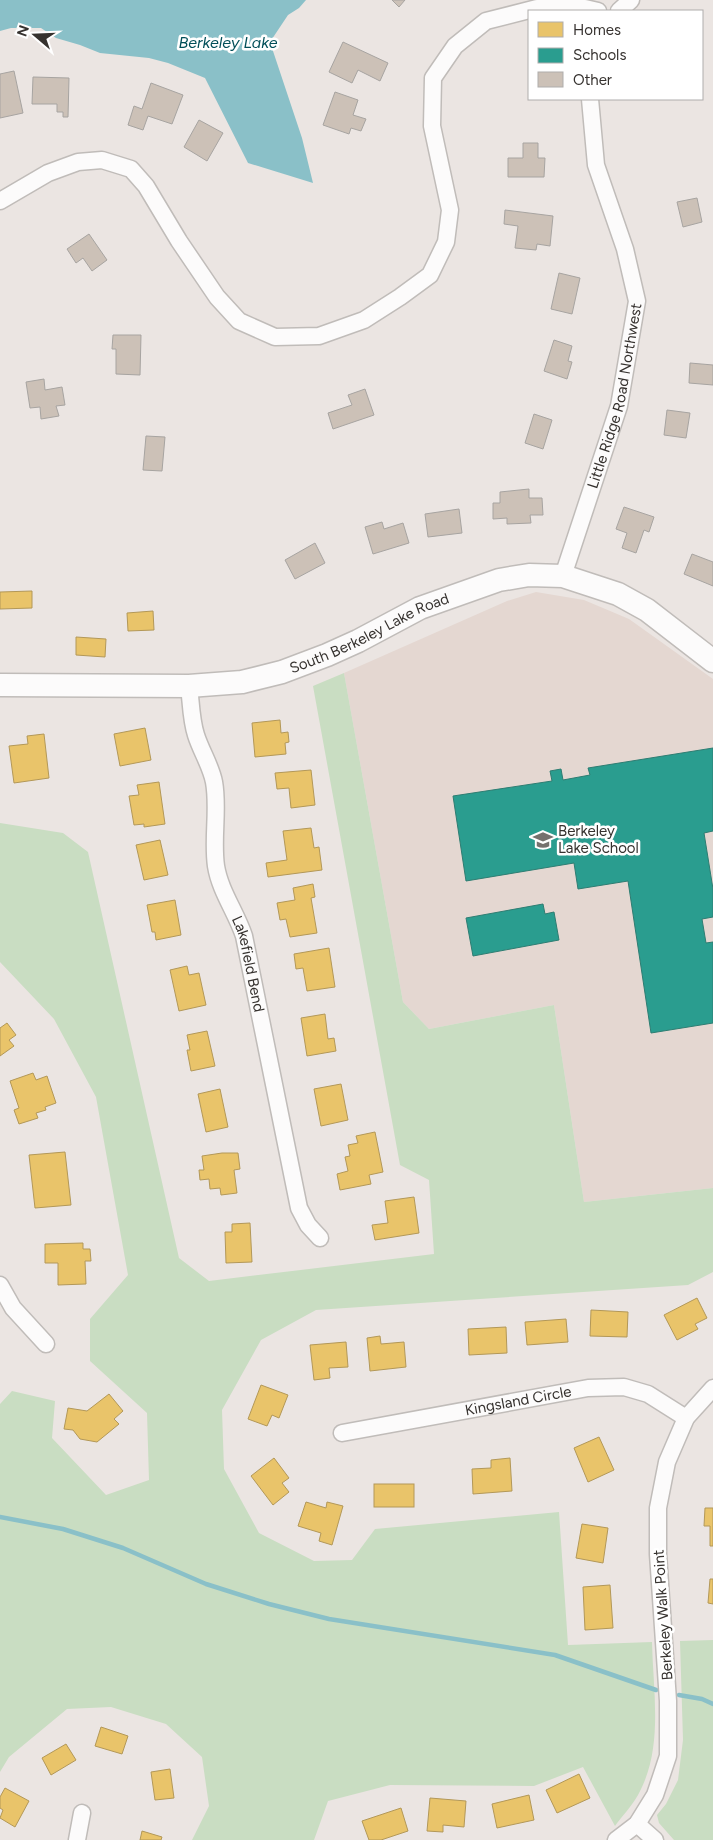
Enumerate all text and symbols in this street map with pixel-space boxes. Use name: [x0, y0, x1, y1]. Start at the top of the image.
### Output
north arrow: [10, 10, 60, 60]
legend: [528, 10, 703, 100]
text: Homes: [573, 21, 621, 39]
text: N: [13, 23, 33, 39]
water label: Berkeley Lake: [178, 33, 278, 52]
text: Schools: [573, 46, 626, 64]
text: Other: [573, 71, 612, 89]
street label: Little Ridge Road Northwest: [583, 301, 646, 491]
street label: South Berkeley Lake Road: [287, 589, 451, 677]
place label: Berkeley Lake School: [558, 822, 639, 857]
school or university icon: Berkeley Lake School: [532, 829, 554, 851]
street label: Lakefield Bend: [228, 913, 268, 1014]
street label: Kingsland Circle: [463, 1382, 573, 1419]
street label: Berkeley Walk Point: [649, 1549, 677, 1681]

